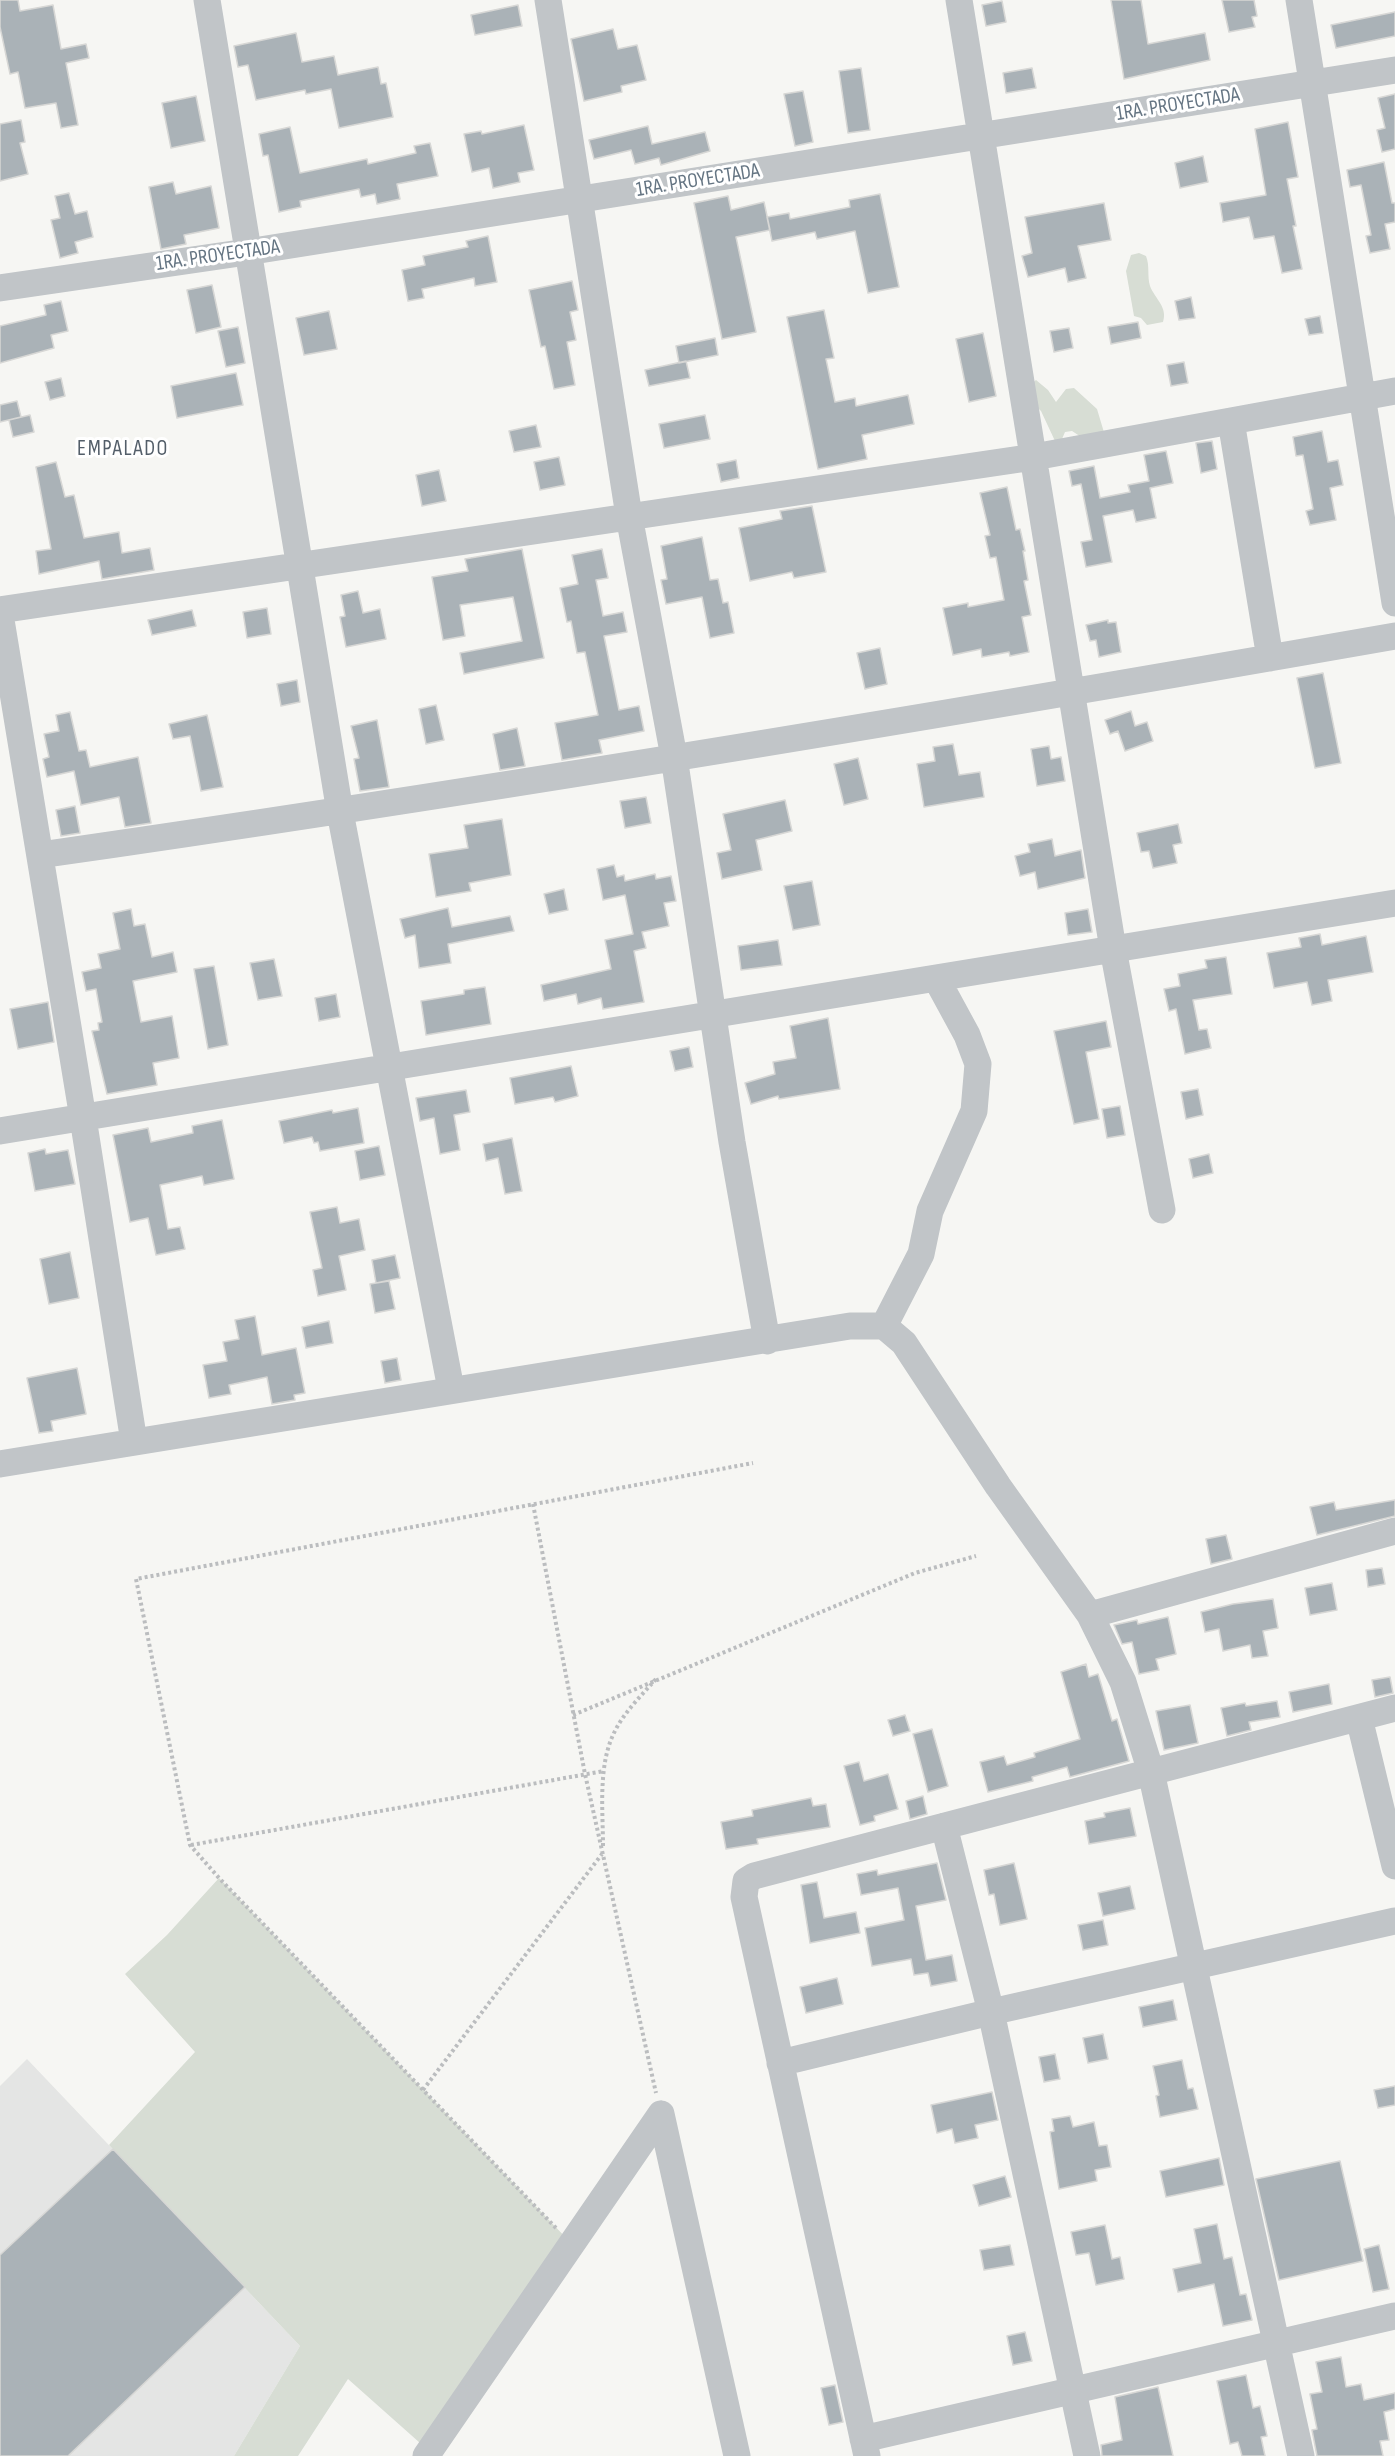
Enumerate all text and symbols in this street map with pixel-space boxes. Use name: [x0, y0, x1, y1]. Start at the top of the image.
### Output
street label: 1RA. PROYECTADA: [1114, 83, 1242, 127]
street label: 1RA. PROYECTADA: [634, 159, 762, 203]
street label: 1RA. PROYECTADA: [154, 235, 282, 277]
district label: EMPALADO: [77, 436, 169, 462]

